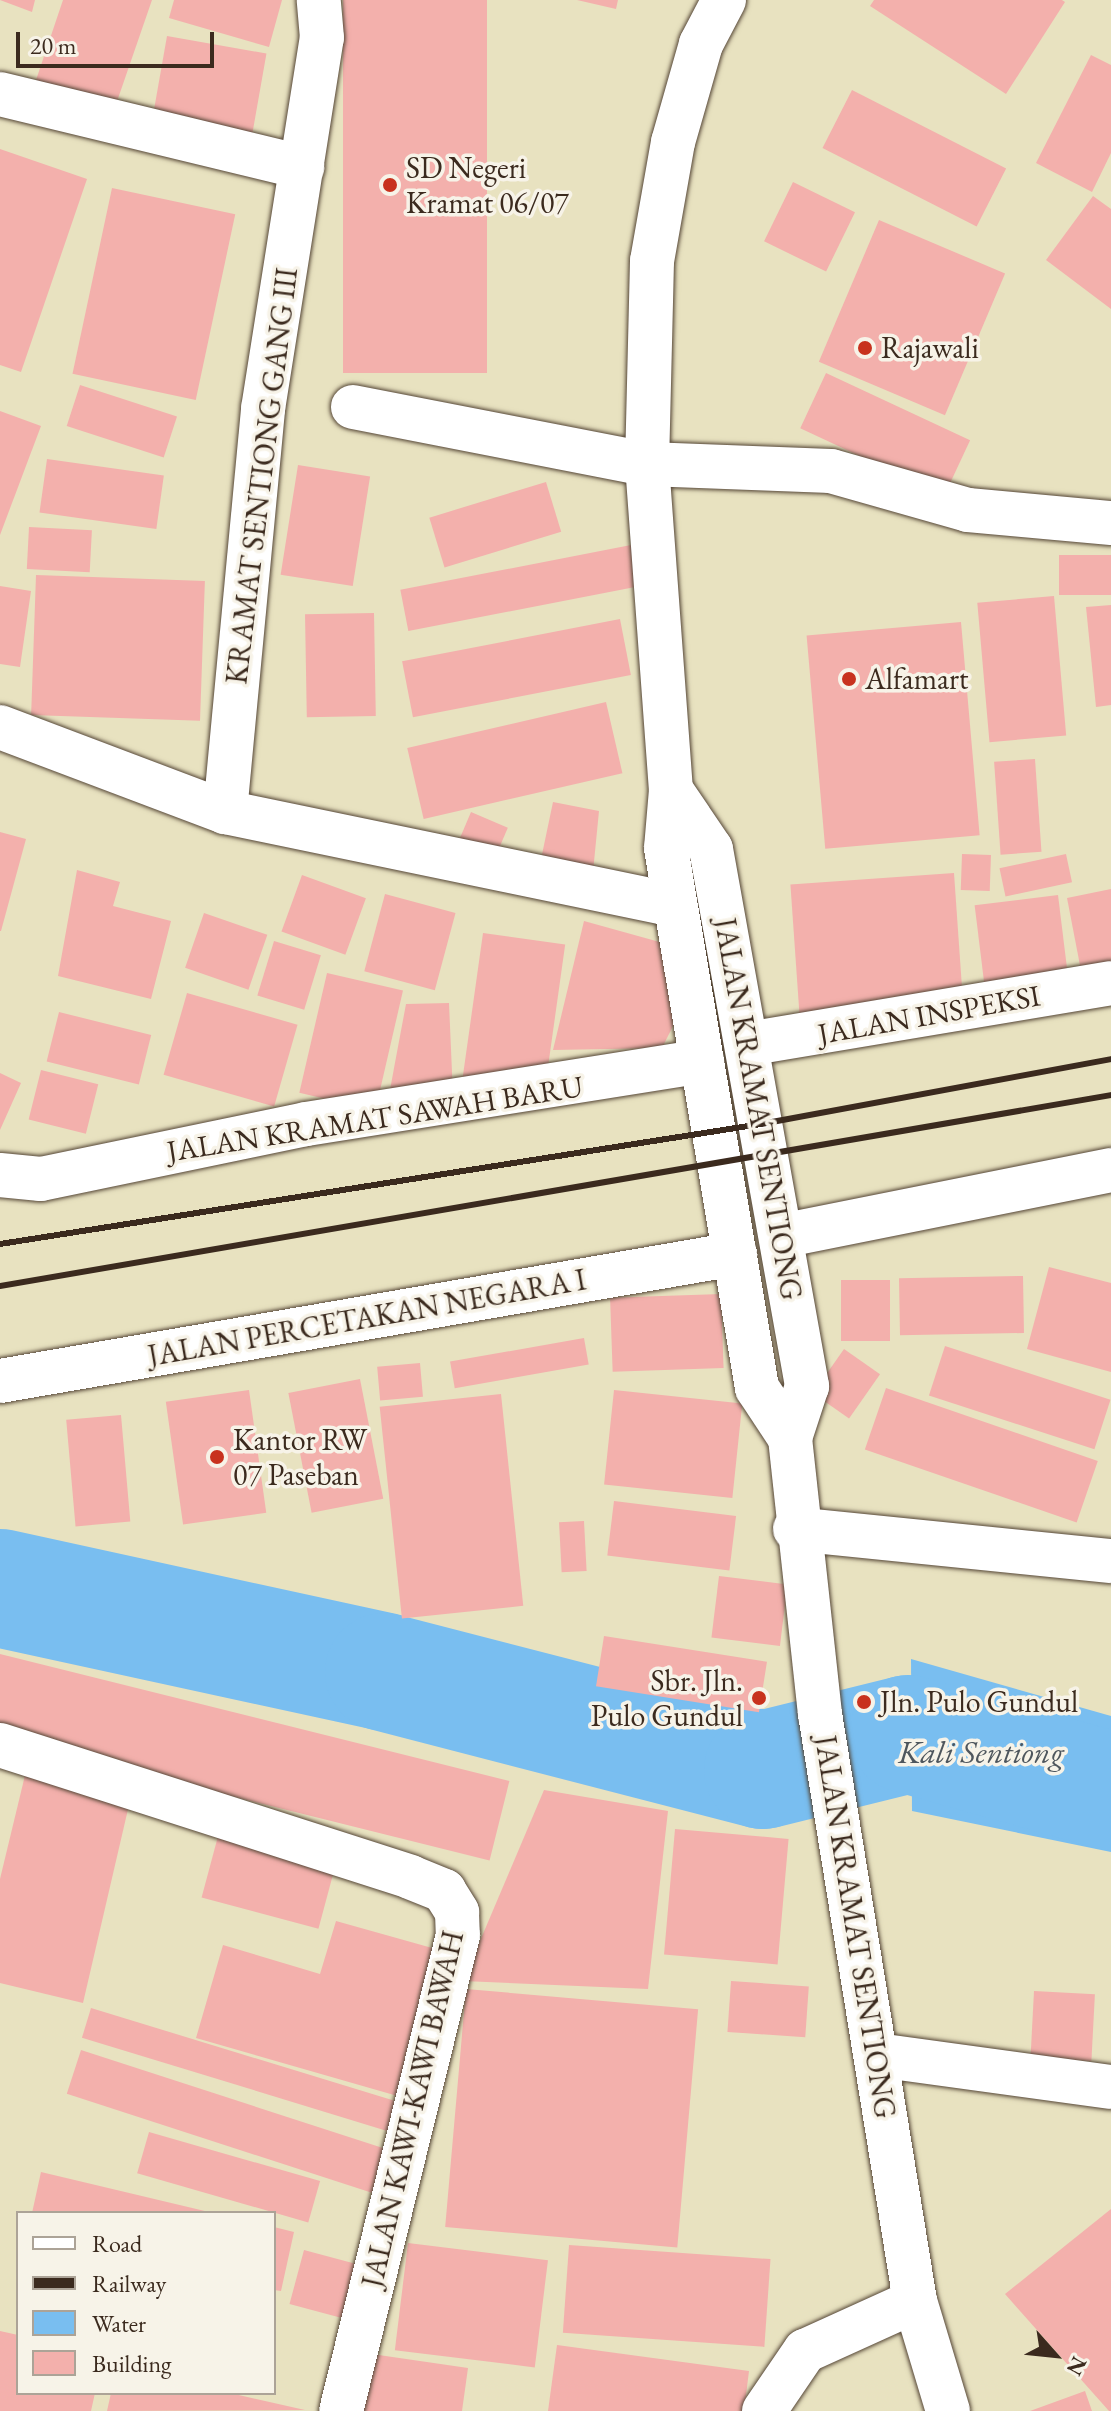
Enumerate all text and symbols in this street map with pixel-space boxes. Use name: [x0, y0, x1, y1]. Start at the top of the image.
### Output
scale bar: [20, 16, 218, 66]
text: 20 m: [30, 30, 77, 61]
place label: SD Negeri Kramat 06/07: [406, 150, 569, 220]
marker: SD Negeri Kramat 06/07: [381, 176, 399, 194]
street label: KRAMAT SENTIONG GANG III: [219, 266, 305, 686]
place label: Rajawali: [881, 330, 979, 366]
marker: Rajawali: [856, 339, 874, 357]
place label: Alfamart: [865, 661, 968, 697]
marker: Alfamart: [840, 670, 858, 688]
street label: JALAN KRAMAT SENTIONG: [707, 915, 809, 1303]
street label: JALAN INSPEKSI: [815, 978, 1043, 1052]
street label: JALAN KRAMAT SAWAH BARU: [164, 1068, 586, 1170]
street label: JALAN PERCETAKAN NEGARA I: [145, 1262, 589, 1374]
place label: Kantor RW 07 Paseban: [233, 1422, 367, 1492]
marker: Kantor RW 07 Paseban: [208, 1448, 226, 1466]
place label: Sbr. Jln. Pulo Gundul: [591, 1663, 743, 1734]
place label: Jln. Pulo Gundul: [880, 1684, 1078, 1720]
marker: Sbr. Jln. Pulo Gundul: [750, 1689, 768, 1707]
marker: Jln. Pulo Gundul: [855, 1693, 873, 1711]
street label: JALAN KRAMAT SENTIONG: [807, 1733, 903, 2121]
water label: Kali Sentiong: [898, 1733, 1064, 1771]
street label: JALAN KAWI-KAWI BAWAH: [354, 1927, 472, 2291]
legend: [16, 2211, 276, 2395]
text: Road: [92, 2228, 142, 2259]
text: Railway: [92, 2268, 166, 2299]
text: Water: [92, 2308, 146, 2339]
north arrow: [1015, 2315, 1095, 2395]
text: Building: [92, 2348, 172, 2379]
text: N: [1060, 2352, 1094, 2381]

